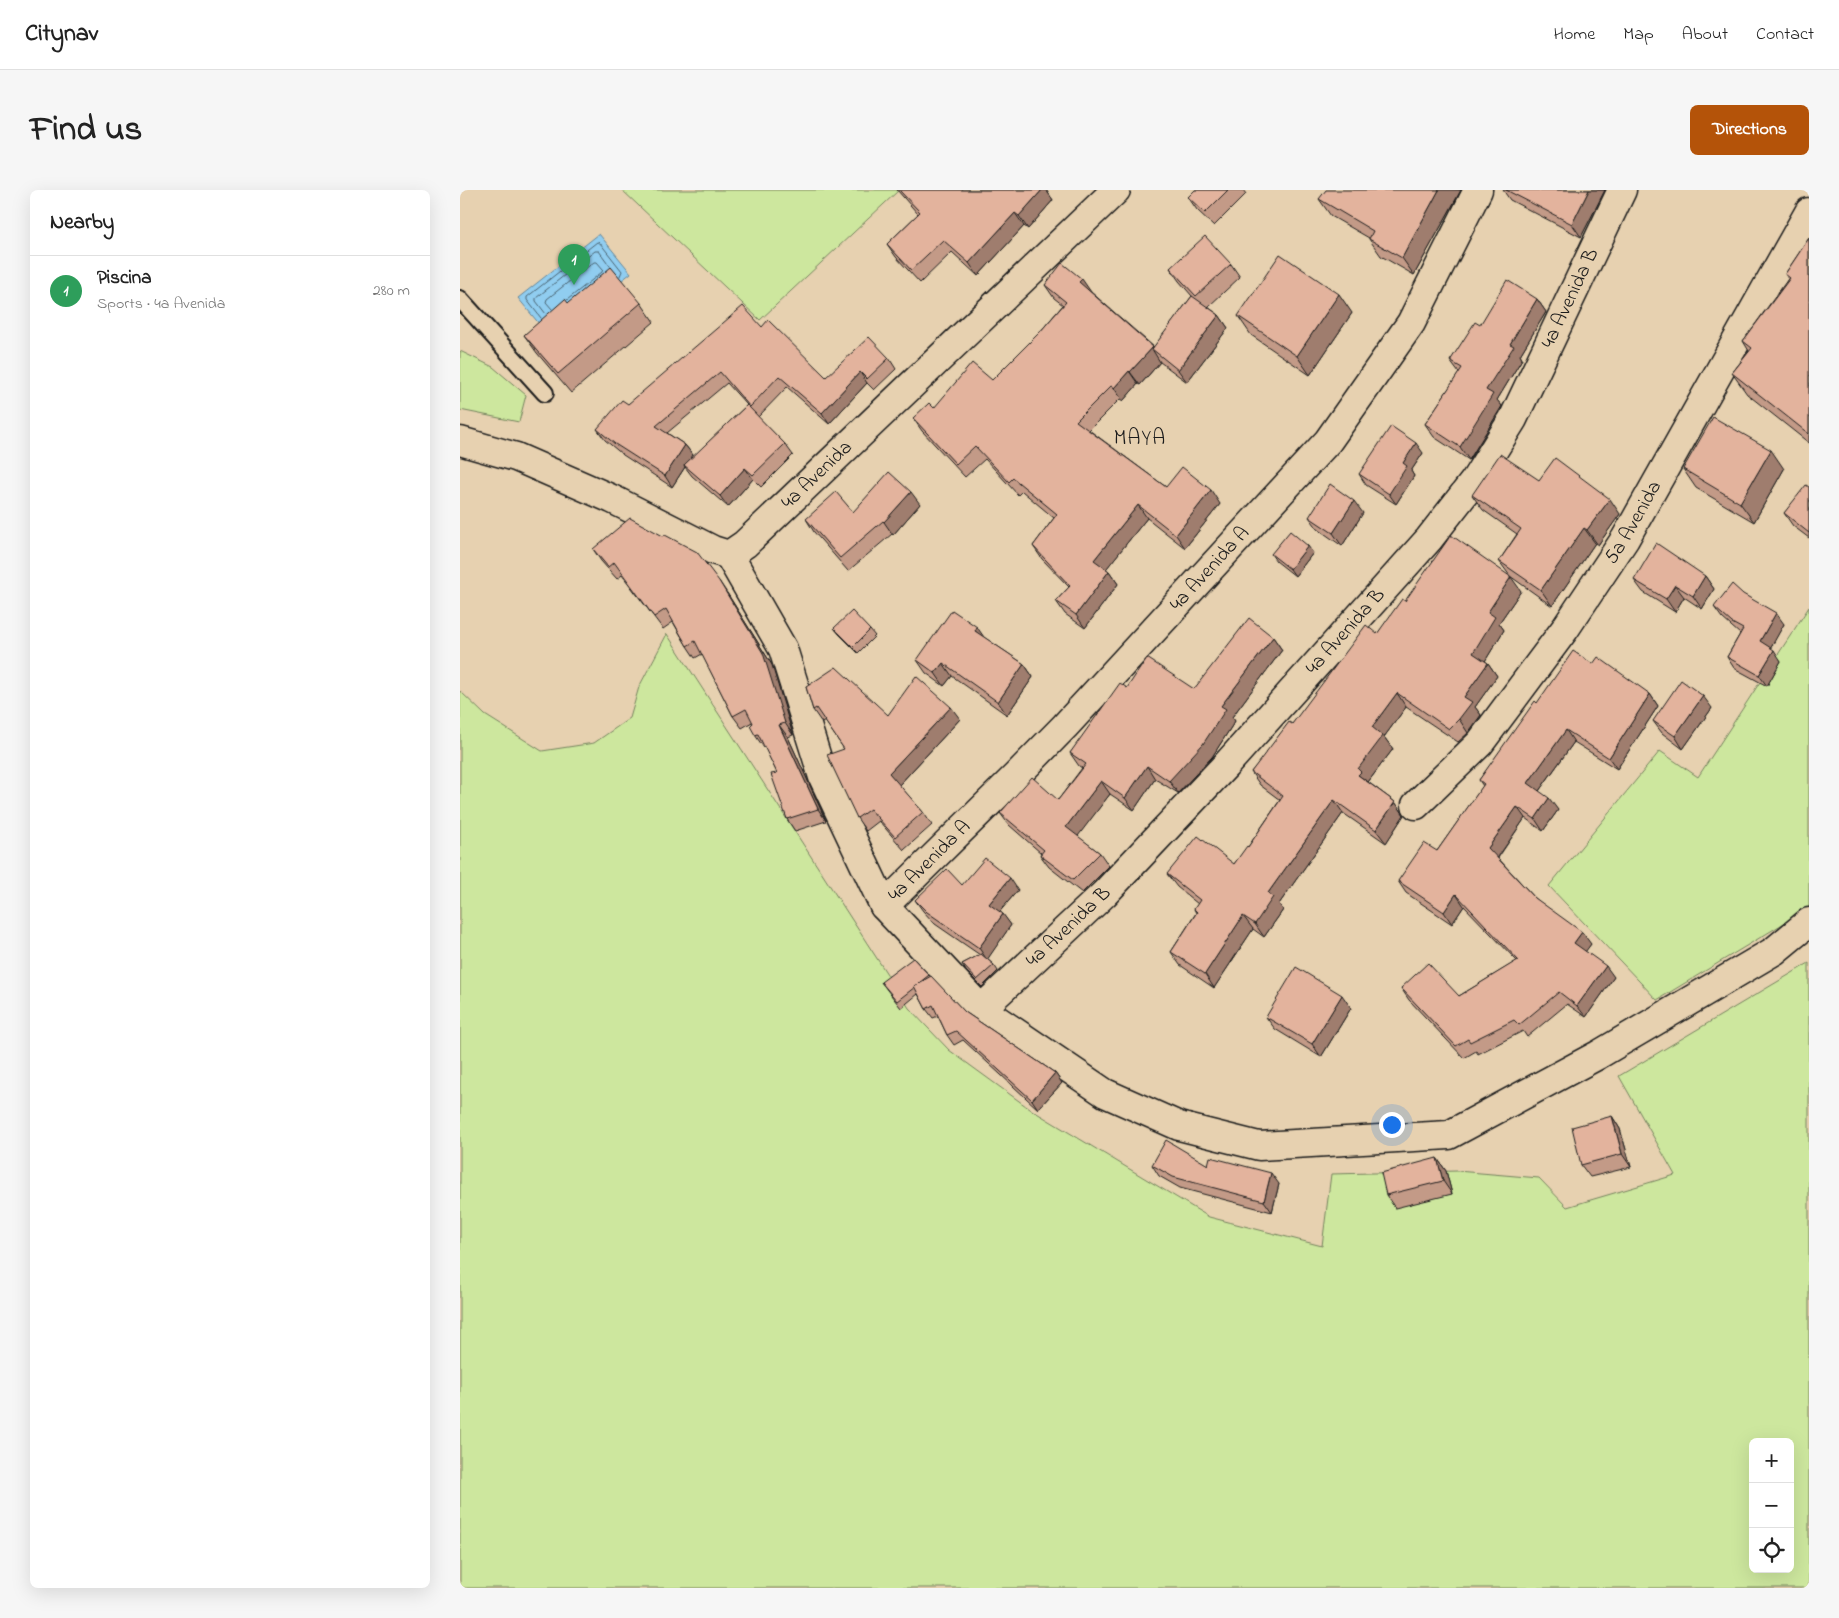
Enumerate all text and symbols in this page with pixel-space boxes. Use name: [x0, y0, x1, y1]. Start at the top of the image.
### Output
text: Citynav: [25, 17, 98, 52]
text: Home: [1554, 22, 1595, 48]
text: Map: [1623, 22, 1654, 48]
text: About: [1682, 22, 1728, 48]
text: Contact: [1756, 22, 1814, 48]
text: Find us: [30, 105, 142, 156]
button: Directions: [1690, 105, 1809, 155]
text: Nearby: [50, 208, 114, 238]
pin: 1: [558, 244, 590, 285]
street label: 4a Avenida B: [1534, 244, 1607, 353]
text: Piscina: [97, 265, 151, 292]
text: 1: [63, 279, 69, 303]
text: 280 m: [373, 279, 410, 303]
text: Sports · 4a Avenida: [97, 292, 226, 316]
district label: MAYA: [1114, 424, 1166, 454]
street label: 4a Avenida: [775, 434, 859, 517]
street label: 5a Avenida: [1598, 475, 1669, 570]
street label: 4a Avenida A: [1163, 520, 1257, 618]
street label: 4a Avenida B: [1299, 582, 1392, 682]
street label: 4a Avenida A: [881, 813, 978, 909]
street label: 4a Avenida B: [1019, 880, 1118, 974]
your location: [1379, 1112, 1405, 1138]
map controls: [1749, 1438, 1794, 1573]
button: +: [1749, 1438, 1794, 1483]
button: −: [1749, 1483, 1794, 1528]
button: locate: [1749, 1528, 1794, 1573]

